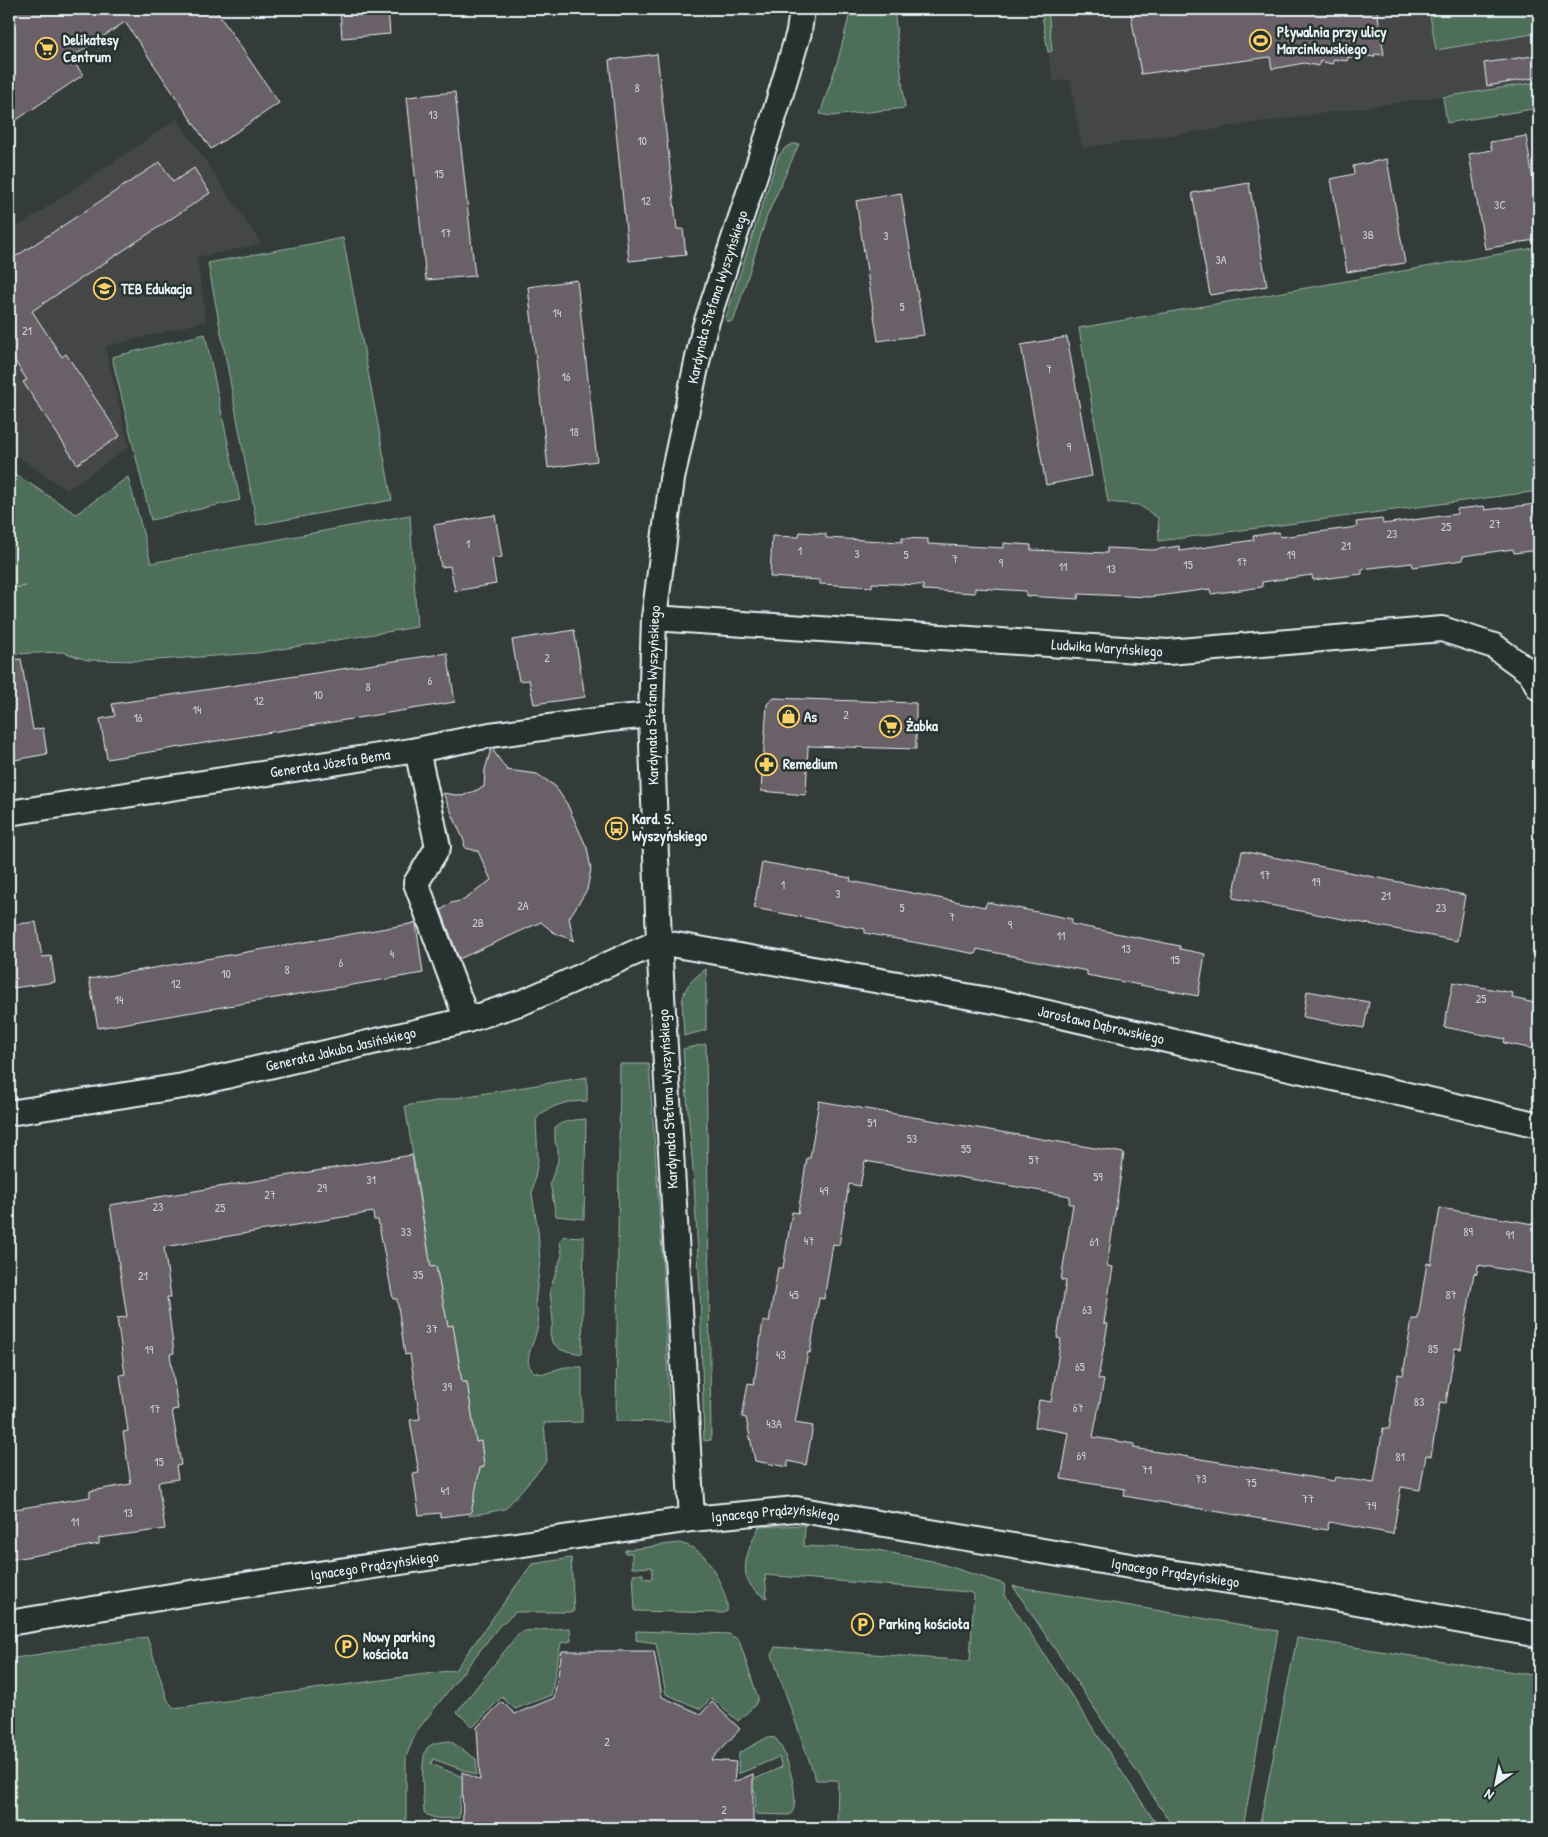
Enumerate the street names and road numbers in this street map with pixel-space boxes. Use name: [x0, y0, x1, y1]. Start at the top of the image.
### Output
street label: Kardynała Stefana Wyszyńskiego: [682, 208, 753, 386]
street label: Kardynała Stefana Wyszyńskiego: [640, 604, 666, 785]
street label: Ludwika Waryńskiego: [1051, 633, 1163, 662]
street label: Generała Józefa Bema: [269, 743, 392, 783]
street label: Jarosława Dąbrowskiego: [1036, 1000, 1166, 1049]
street label: Kardynała Stefana Wyszyńskiego: [652, 1009, 683, 1189]
street label: Generała Jakuba Jasińskiego: [264, 1021, 418, 1076]
street label: Ignacego Prądzyńskiego: [710, 1498, 842, 1527]
street label: Ignacego Prądzyńskiego: [309, 1546, 440, 1585]
street label: Ignacego Prądzyńskiego: [1110, 1552, 1241, 1592]

